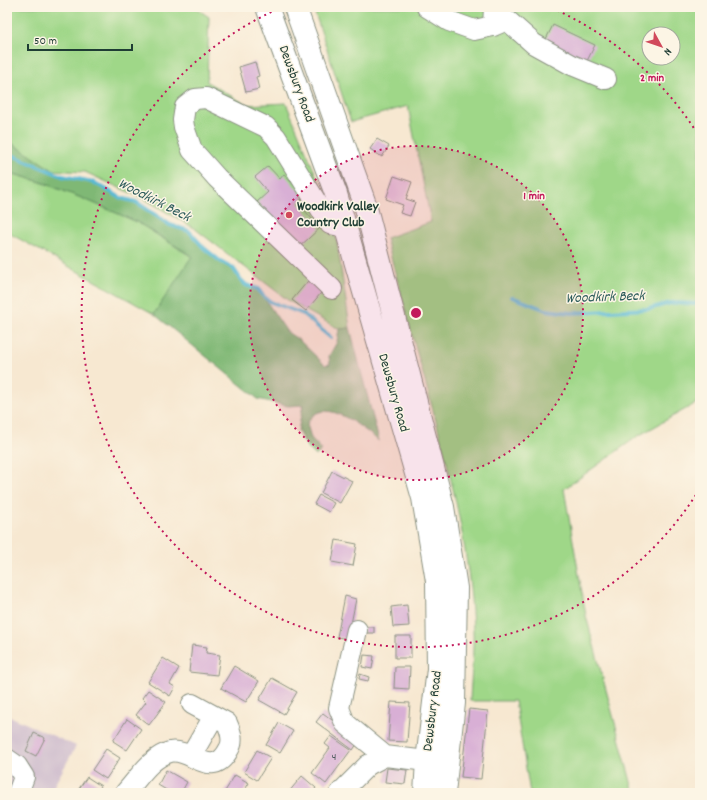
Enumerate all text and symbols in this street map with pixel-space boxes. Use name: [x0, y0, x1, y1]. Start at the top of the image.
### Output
scale bar: [28, 26, 132, 52]
north arrow: [641, 26, 681, 66]
text: 50 m: [34, 33, 57, 50]
street label: Dewsbury Road: [273, 43, 319, 125]
text: N: [659, 44, 675, 59]
text: 2 min: [640, 70, 664, 87]
water label: Woodkirk Beck: [114, 173, 196, 230]
text: 1 min: [523, 188, 545, 205]
place label: Woodkirk Valley Country Club: [297, 197, 380, 233]
marker: Woodkirk Valley Country Club: [284, 210, 294, 220]
water label: Woodkirk Beck: [565, 286, 647, 310]
centre of rings: [409, 306, 423, 320]
street label: Dewsbury Road: [372, 351, 414, 435]
street label: Dewsbury Road: [418, 670, 448, 752]
house number: 4: [332, 749, 337, 766]

